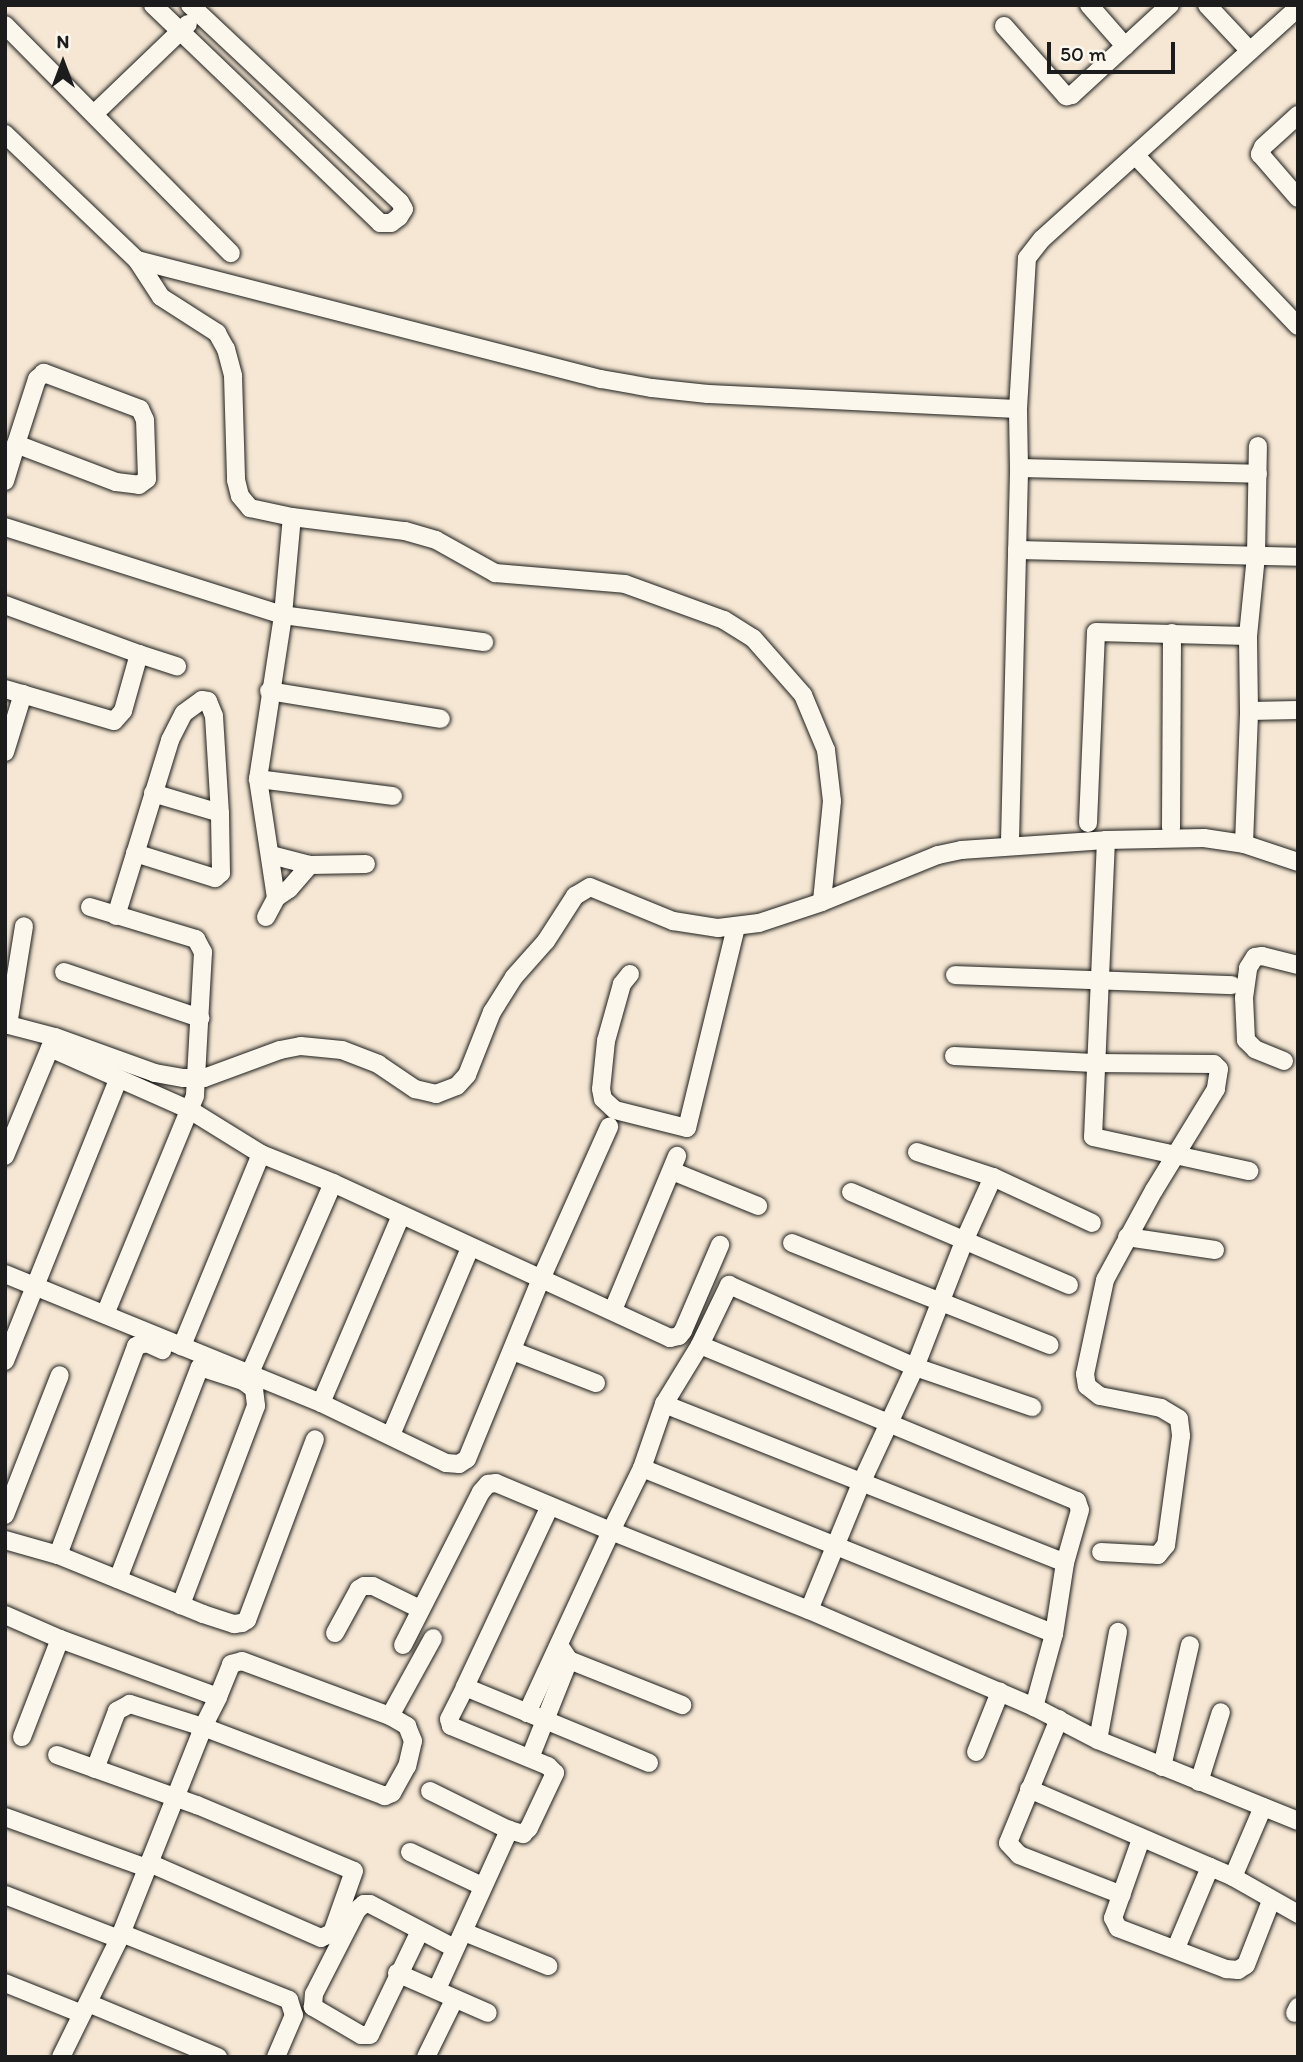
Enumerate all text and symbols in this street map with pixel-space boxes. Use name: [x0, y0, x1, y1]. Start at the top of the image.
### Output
north arrow: [28, 28, 98, 98]
scale bar: [1051, 28, 1179, 72]
text: N: [57, 30, 69, 53]
text: 50 m: [1060, 41, 1106, 66]

